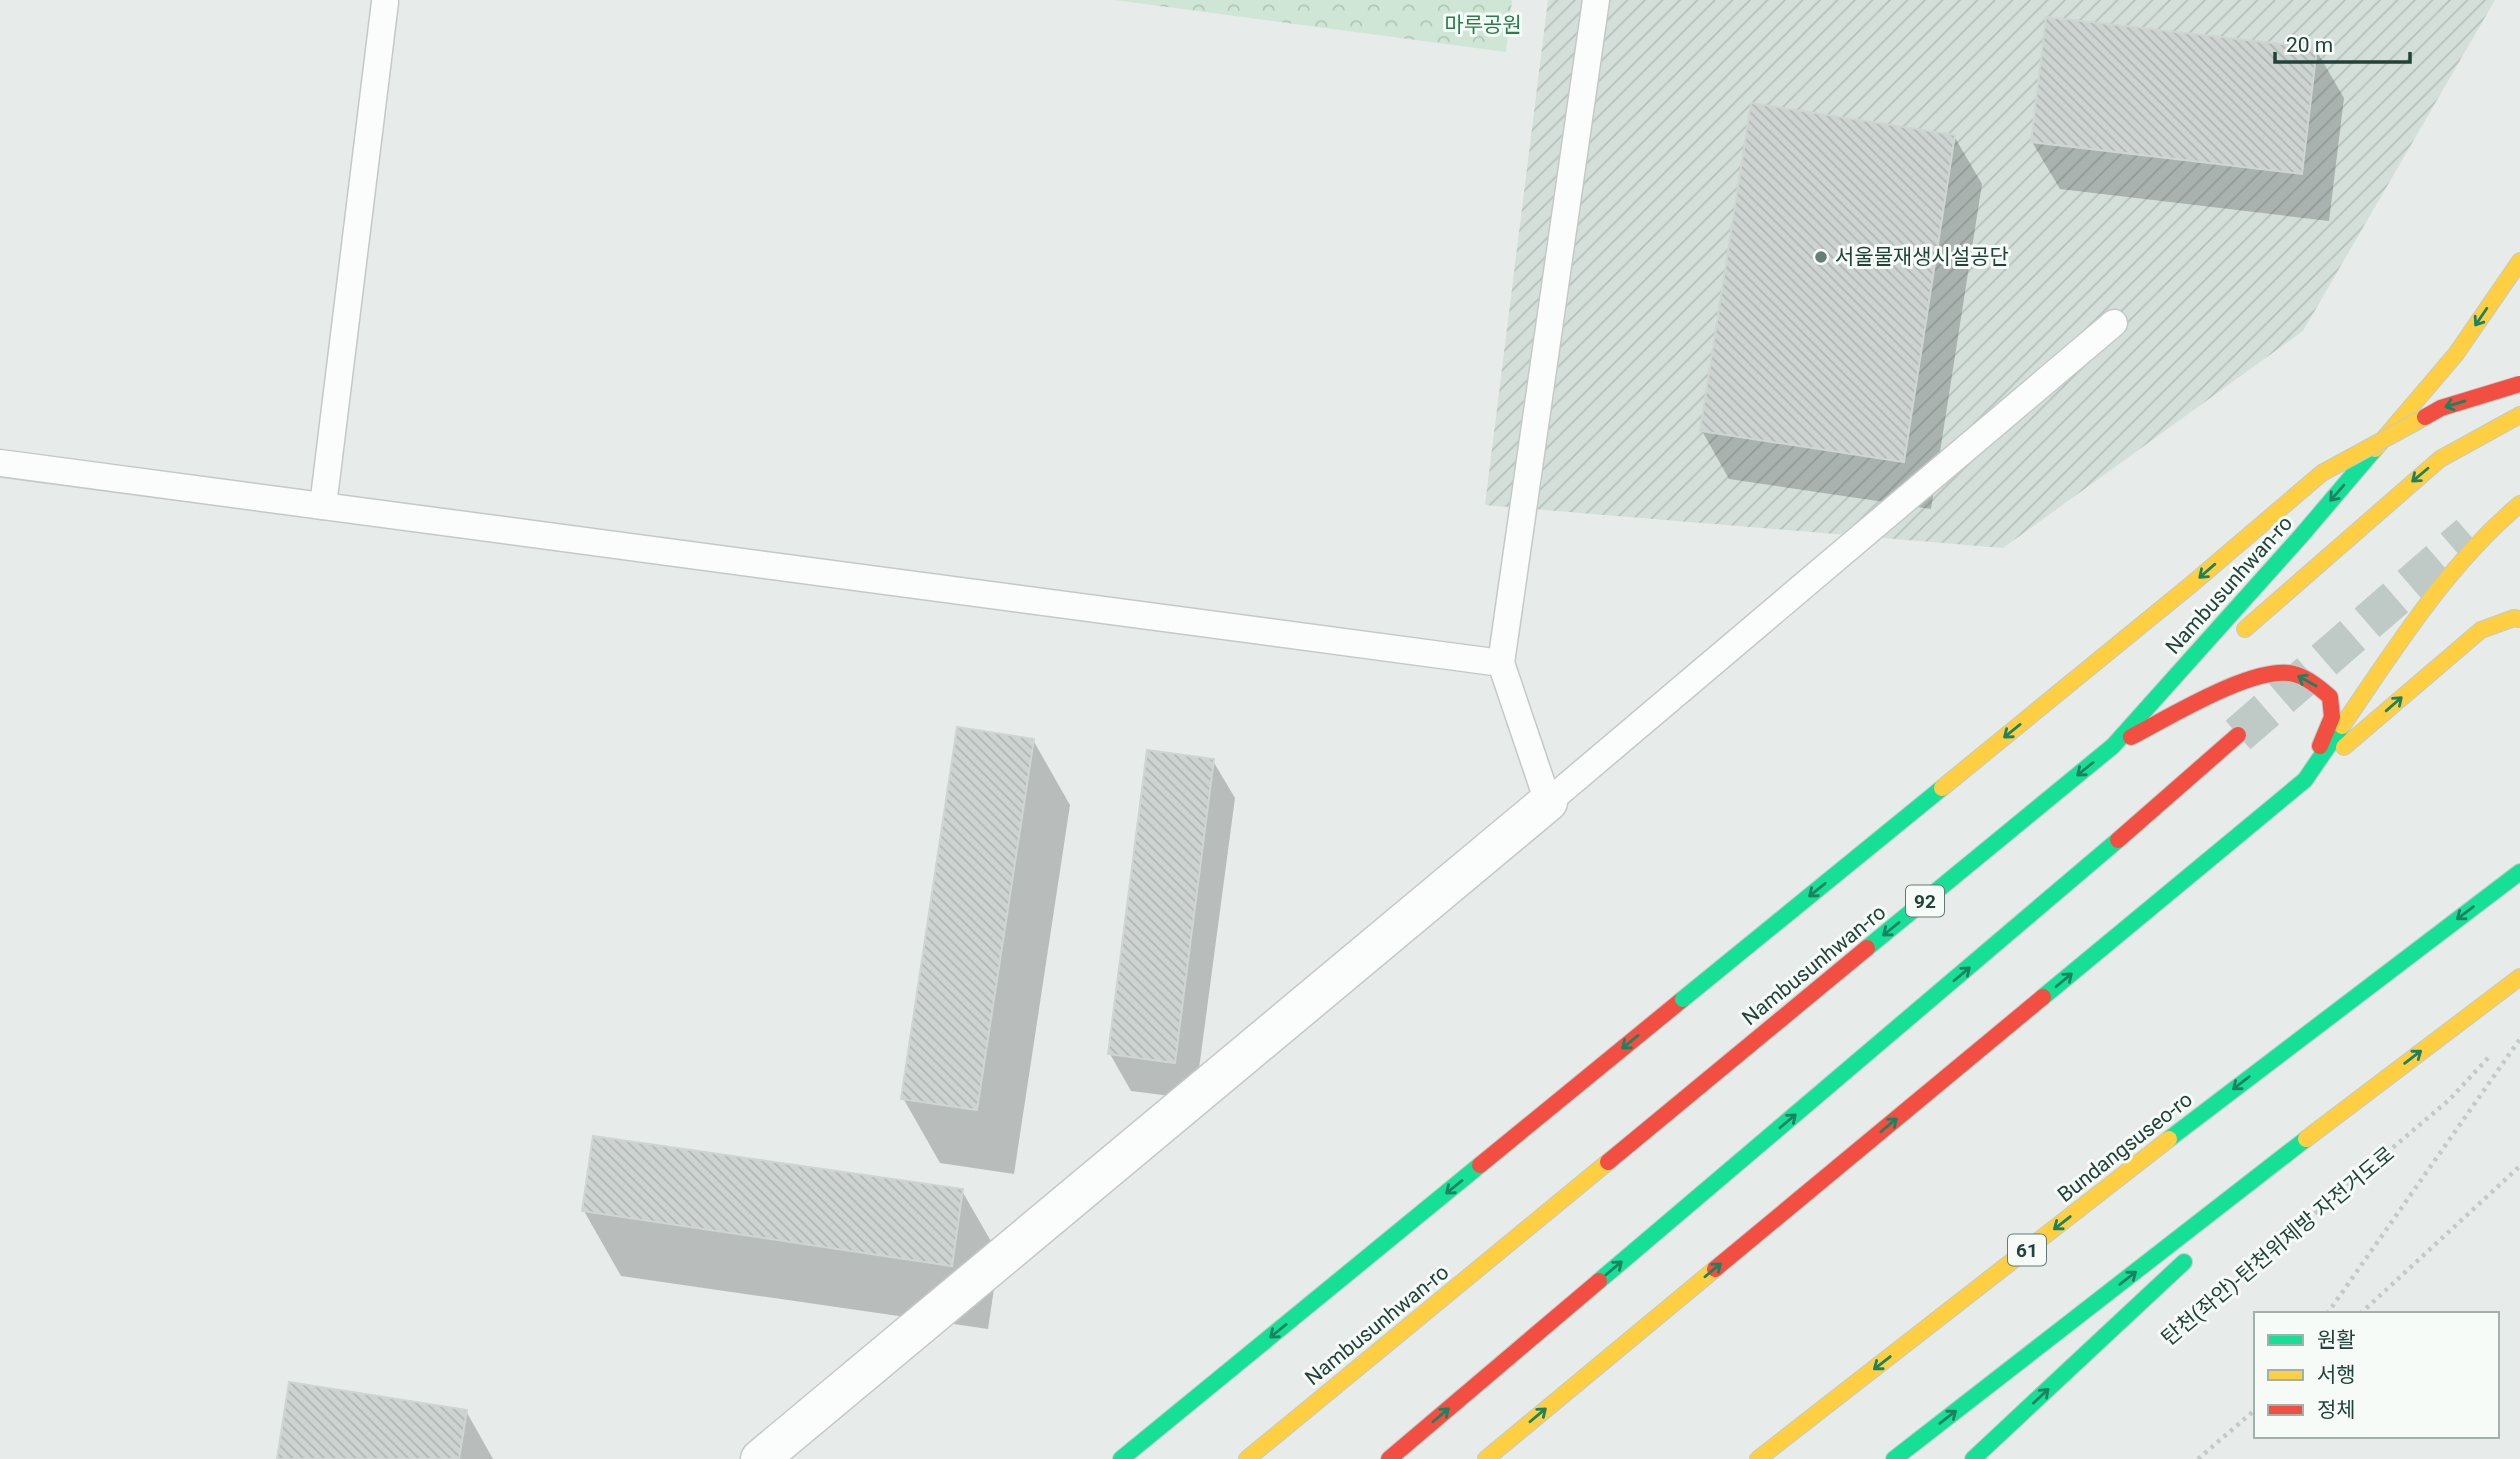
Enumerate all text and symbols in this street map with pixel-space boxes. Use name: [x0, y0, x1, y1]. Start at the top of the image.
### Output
park label: 마루공원: [1444, 13, 1522, 37]
scale bar: [2275, 21, 2410, 65]
text: 20 m: [2286, 33, 2333, 57]
place label: 서울물재생시설공단: [1835, 245, 2009, 269]
marker: 서울물재생시설공단: [1813, 249, 1829, 265]
one-way arrow: [2474, 307, 2488, 326]
one-way arrow: [2444, 399, 2466, 412]
one-way arrow: [2412, 467, 2430, 483]
one-way arrow: [2329, 483, 2345, 501]
street label: Nambusunhwan-ro: [2161, 511, 2297, 659]
one-way arrow: [2198, 563, 2216, 579]
one-way arrow: [2297, 673, 2318, 687]
one-way arrow: [2384, 696, 2402, 712]
one-way arrow: [2004, 723, 2022, 739]
one-way arrow: [2077, 761, 2095, 777]
one-way arrow: [1808, 882, 1826, 898]
road number: 92: [1906, 886, 1944, 917]
street label: Nambusunhwan-ro: [1738, 900, 1890, 1030]
one-way arrow: [2456, 905, 2475, 920]
one-way arrow: [1882, 921, 1900, 937]
one-way arrow: [1952, 966, 1970, 982]
one-way arrow: [2054, 972, 2072, 988]
one-way arrow: [1621, 1034, 1639, 1050]
one-way arrow: [2404, 1050, 2422, 1065]
one-way arrow: [2233, 1076, 2251, 1091]
street label: Bundangsuseo-ro: [2053, 1087, 2197, 1207]
one-way arrow: [1779, 1113, 1797, 1129]
one-way arrow: [1879, 1117, 1897, 1133]
street label: 탄천(좌안)-탄천위제방 자전거도로: [2157, 1142, 2399, 1350]
one-way arrow: [1446, 1179, 1464, 1194]
one-way arrow: [2053, 1215, 2071, 1230]
road number: 61: [2008, 1234, 2046, 1266]
street label: Nambusunhwan-ro: [1301, 1260, 1453, 1390]
one-way arrow: [1605, 1260, 1623, 1276]
one-way arrow: [1704, 1262, 1722, 1278]
one-way arrow: [2118, 1270, 2137, 1285]
legend: [2254, 1312, 2499, 1438]
one-way arrow: [1270, 1323, 1288, 1339]
text: 원활: [2317, 1328, 2356, 1352]
one-way arrow: [1873, 1355, 1892, 1370]
text: 서행: [2317, 1363, 2356, 1387]
one-way arrow: [2032, 1387, 2049, 1404]
text: 정체: [2317, 1398, 2356, 1422]
one-way arrow: [1432, 1407, 1450, 1423]
one-way arrow: [1529, 1408, 1547, 1423]
one-way arrow: [1938, 1410, 1957, 1425]

